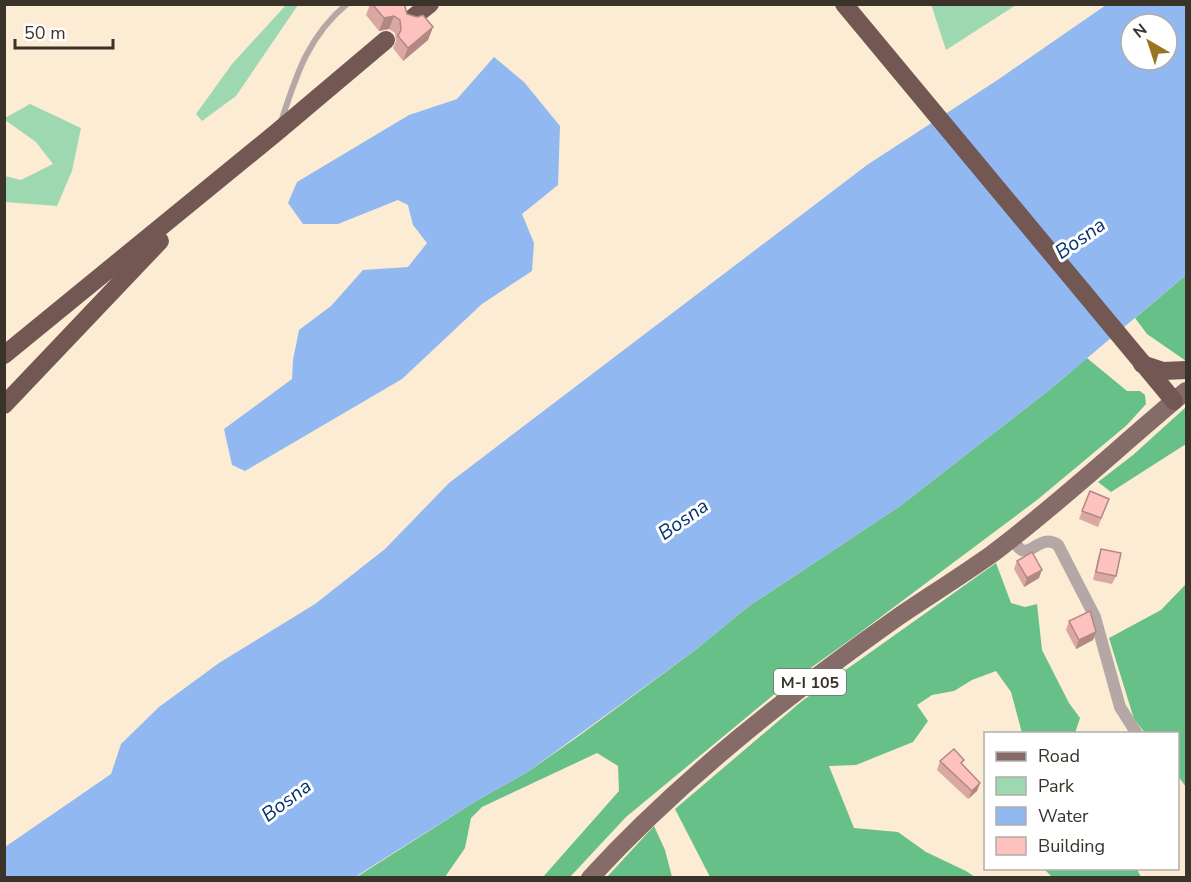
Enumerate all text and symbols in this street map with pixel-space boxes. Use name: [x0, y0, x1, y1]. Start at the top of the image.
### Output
scale bar: [15, 12, 112, 50]
north arrow: [1119, 12, 1179, 72]
text: N: [1129, 19, 1152, 43]
text: 50 m: [24, 21, 66, 45]
water label: Bosna: [1050, 211, 1111, 266]
water label: Bosna: [653, 492, 714, 547]
road number: M-I 105: [774, 669, 846, 695]
legend: [984, 732, 1179, 870]
text: Road: [1038, 744, 1080, 768]
water label: Bosna: [256, 773, 317, 828]
text: Park: [1038, 774, 1075, 798]
text: Water: [1038, 804, 1089, 828]
text: Building: [1038, 834, 1105, 858]

